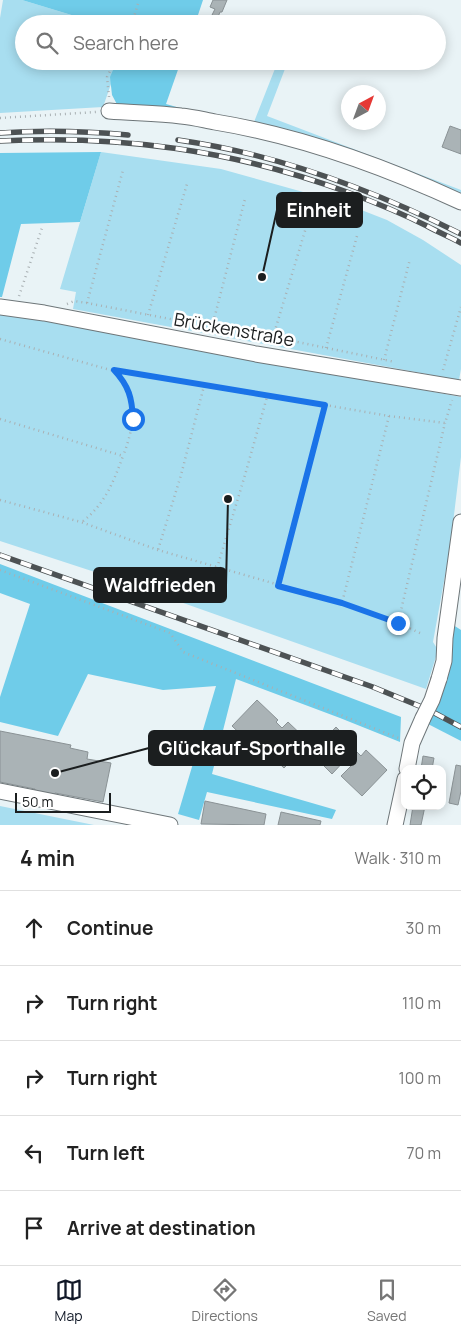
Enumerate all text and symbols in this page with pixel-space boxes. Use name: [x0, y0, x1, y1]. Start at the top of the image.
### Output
search box: [15, 15, 446, 70]
icon: search: [33, 29, 61, 57]
text: Search here: [73, 30, 179, 56]
north arrow: [341, 85, 386, 130]
callout: Einheit: [277, 193, 362, 227]
text: Einheit: [286, 197, 352, 223]
street label: Brückenstraße: [172, 307, 296, 351]
route start: [122, 408, 145, 431]
callout: Waldfrieden: [94, 568, 226, 602]
text: Waldfrieden: [104, 572, 216, 598]
route end: [387, 612, 410, 635]
callout: Glückauf-Sporthalle: [149, 731, 356, 765]
text: Glückauf-Sporthalle: [159, 735, 345, 761]
map controls: [401, 765, 446, 810]
button: locate: [401, 765, 446, 810]
scale bar: [15, 790, 111, 813]
text: 50 m: [22, 792, 53, 811]
text: 4 min: [20, 844, 75, 872]
text: Walk · 310 m: [355, 847, 441, 869]
icon: ahead: [20, 914, 48, 942]
text: Continue: [67, 915, 153, 941]
text: 30 m: [406, 917, 441, 939]
icon: right: [20, 989, 48, 1017]
text: Turn right: [67, 990, 157, 1016]
text: 110 m: [402, 992, 441, 1014]
icon: right: [20, 1064, 48, 1092]
text: Turn right: [67, 1065, 157, 1091]
text: 100 m: [398, 1067, 441, 1089]
icon: left: [20, 1139, 48, 1167]
text: Turn left: [67, 1140, 145, 1166]
text: 70 m: [406, 1142, 441, 1164]
icon: arrive: [20, 1214, 48, 1242]
text: Arrive at destination: [67, 1215, 256, 1241]
tab: Map: [55, 1276, 83, 1325]
tab: Directions: [192, 1276, 258, 1325]
tab: Saved: [367, 1276, 406, 1325]

